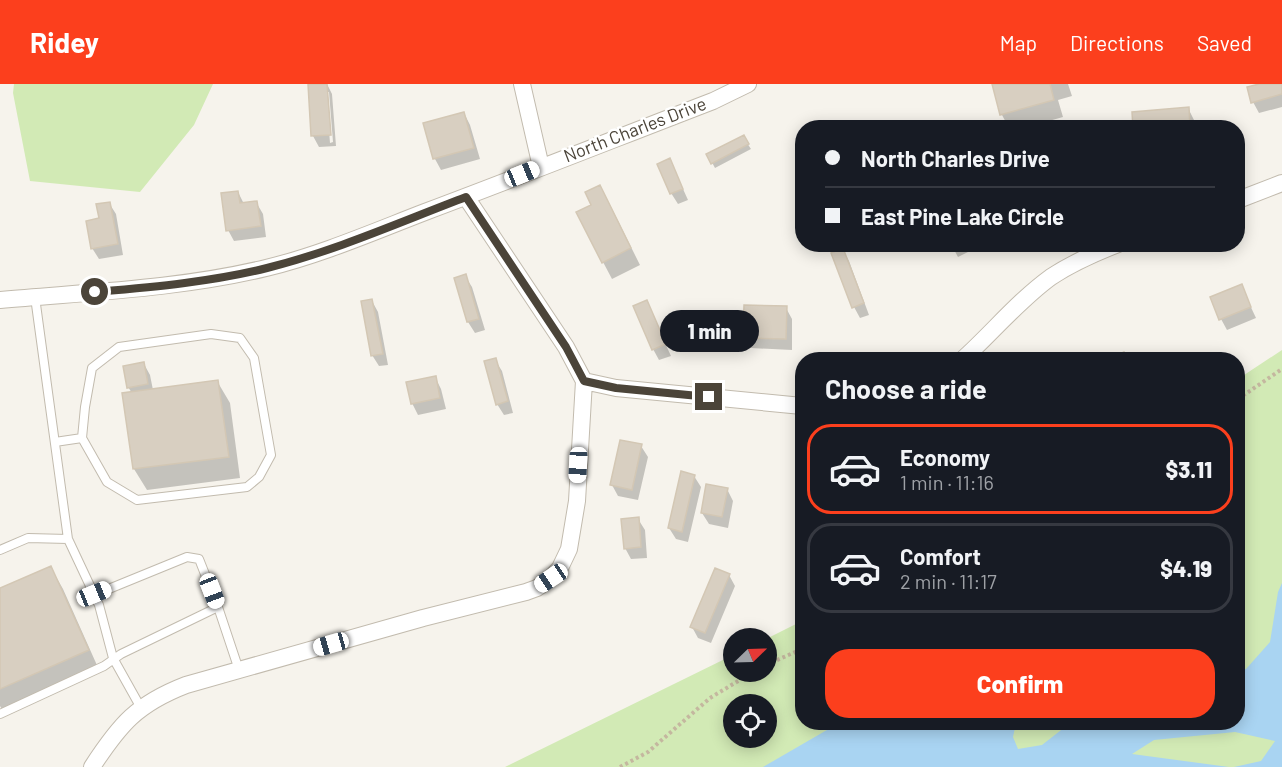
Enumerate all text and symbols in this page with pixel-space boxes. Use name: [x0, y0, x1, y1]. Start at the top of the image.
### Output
text: Ridey: [30, 25, 99, 59]
text: Map: [1000, 30, 1037, 55]
text: Directions: [1070, 30, 1164, 55]
text: Saved: [1197, 30, 1252, 55]
street label: North Charles Drive: [560, 92, 709, 166]
text: North Charles Drive: [861, 145, 1050, 171]
car: [502, 159, 542, 189]
text: East Pine Lake Circle: [861, 203, 1064, 229]
route start: [81, 278, 108, 305]
callout: 1 min: [660, 310, 758, 352]
text: 1 min: [688, 319, 731, 343]
text: Choose a ride: [825, 372, 987, 404]
route end: [695, 383, 722, 410]
icon: car: [828, 442, 882, 496]
text: Economy: [900, 444, 990, 470]
car: [568, 447, 588, 483]
text: $3.11: [1166, 456, 1212, 482]
text: 1 min · 11:16: [900, 470, 994, 494]
icon: car: [828, 541, 882, 595]
text: Comfort: [900, 543, 981, 569]
text: $4.19: [1160, 555, 1212, 581]
car: [531, 560, 571, 596]
text: 2 min · 11:17: [900, 569, 997, 593]
car: [197, 571, 227, 611]
car: [74, 579, 114, 609]
north arrow: [723, 628, 777, 682]
map controls: [723, 628, 777, 748]
car: [311, 630, 351, 658]
button: Confirm: [825, 649, 1215, 718]
button: locate: [723, 694, 777, 748]

